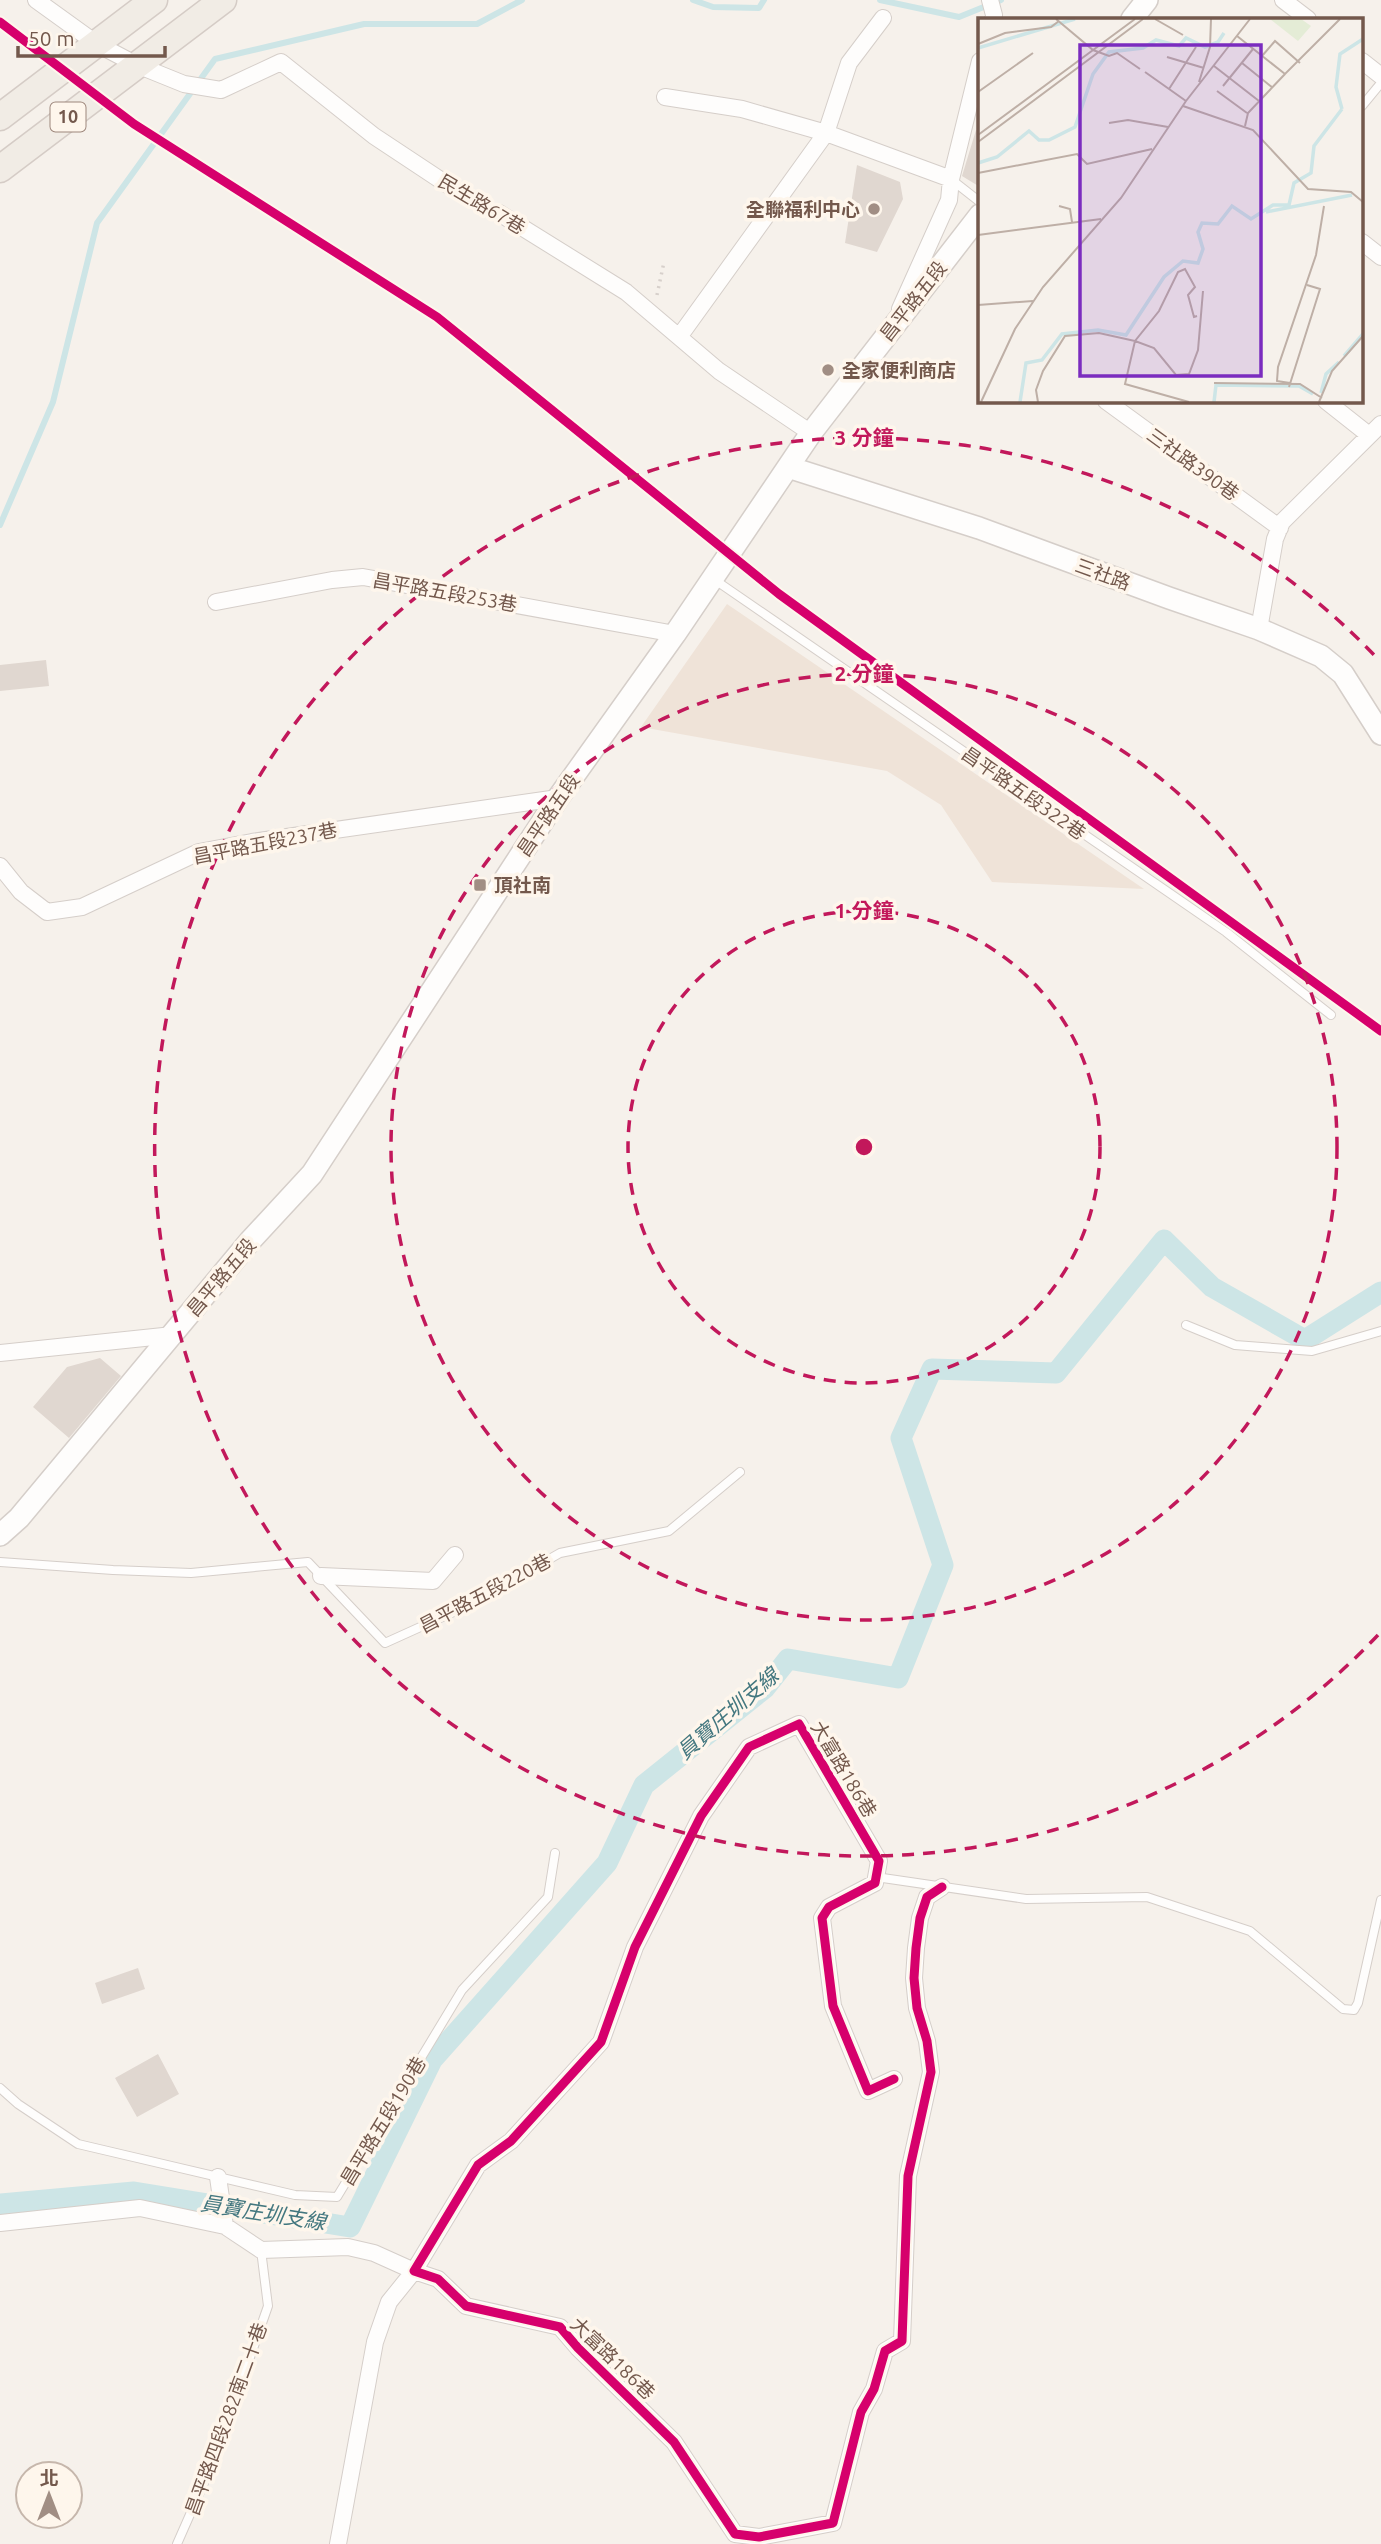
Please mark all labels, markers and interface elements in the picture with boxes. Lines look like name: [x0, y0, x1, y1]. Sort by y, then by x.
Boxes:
scale bar: [18, 14, 164, 58]
inset map: [978, 18, 1364, 402]
text: 50 m: [28, 26, 75, 50]
road number: 10: [50, 103, 86, 132]
street label: 民生路67巷: [435, 169, 529, 239]
place label: 全聯福利中心: [746, 198, 860, 220]
marker: 全聯福利中心: [866, 201, 882, 217]
street label: 昌平路五段: [875, 257, 951, 345]
place label: 全家便利商店: [842, 359, 956, 381]
marker: 全家便利商店: [820, 362, 836, 378]
street label: 三社路390巷: [1143, 423, 1243, 505]
text: 3 分鐘: [835, 425, 893, 449]
street label: 三社路: [1072, 554, 1134, 594]
street label: 昌平路五段253巷: [371, 568, 519, 616]
text: 2 分鐘: [835, 661, 893, 685]
street label: 昌平路五段322巷: [958, 742, 1090, 844]
street label: 昌平路五段: [512, 769, 584, 861]
street label: 昌平路五段237巷: [191, 818, 339, 868]
place label: 頂社南: [494, 874, 551, 896]
marker: 頂社南: [472, 877, 488, 893]
text: 1 分鐘: [835, 898, 893, 922]
centre of rings: [852, 1135, 876, 1159]
street label: 昌平路五段: [182, 1234, 260, 1320]
street label: 昌平路五段220巷: [415, 1549, 555, 1637]
water label: 員寶庄圳支線: [672, 1662, 784, 1764]
street label: 大富路186巷: [807, 1717, 881, 1821]
street label: 昌平路五段190巷: [336, 2053, 430, 2189]
water label: 員寶庄圳支線: [199, 2190, 329, 2234]
street label: 大富路186巷: [566, 2313, 660, 2403]
street label: 昌平路四段282南二十巷: [181, 2320, 271, 2518]
north arrow: [14, 2460, 84, 2530]
text: 北: [39, 2467, 59, 2489]

